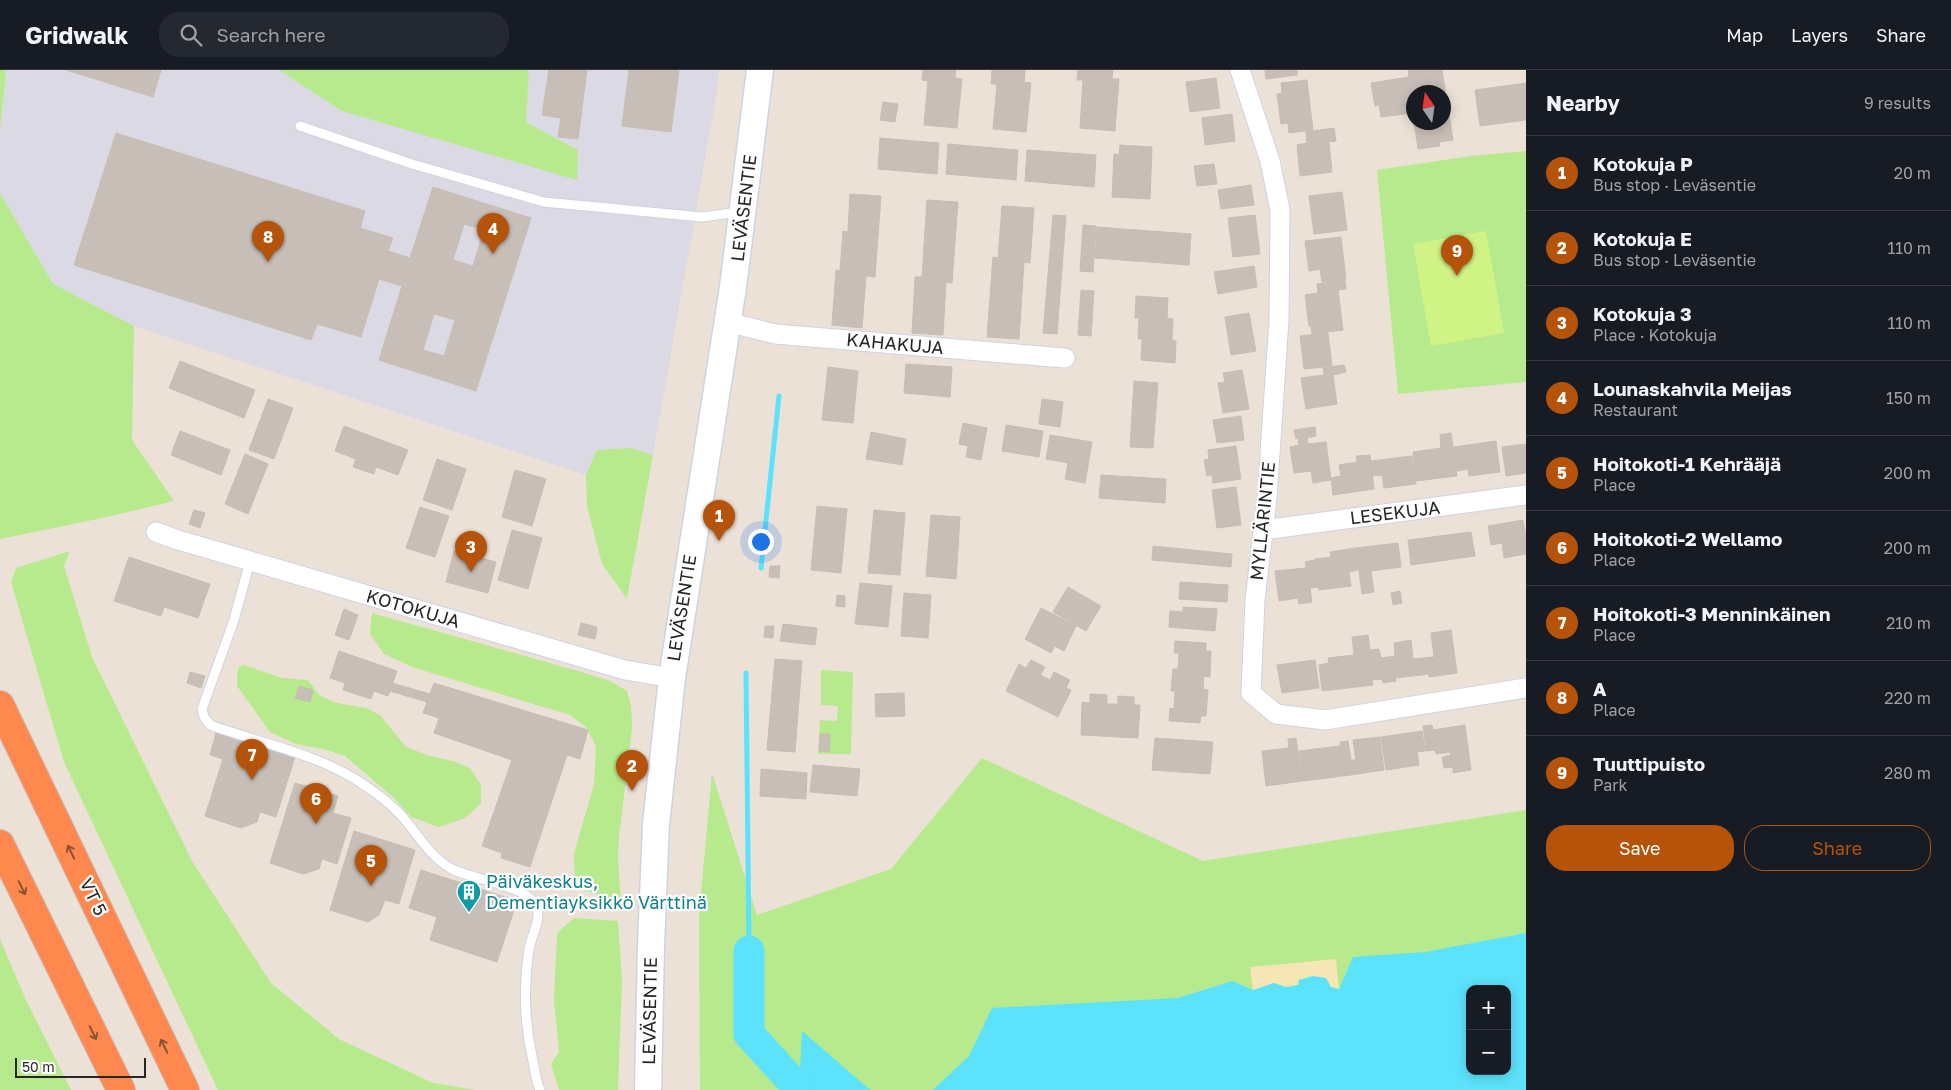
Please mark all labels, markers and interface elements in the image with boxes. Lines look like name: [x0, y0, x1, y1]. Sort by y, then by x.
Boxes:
search box: [159, 12, 509, 57]
text: Gridwalk: [25, 20, 129, 49]
icon: search: [177, 21, 205, 49]
text: Search here: [217, 23, 325, 46]
text: Map: [1726, 24, 1763, 46]
text: Layers: [1791, 24, 1848, 46]
text: Share: [1876, 24, 1926, 46]
north arrow: [1406, 85, 1451, 130]
text: Nearby: [1546, 90, 1620, 116]
text: 9 results: [1864, 93, 1931, 113]
text: Kotokuja P: [1593, 152, 1693, 175]
street label: LEVÄSENTIE: [726, 153, 760, 263]
text: 1: [1558, 163, 1566, 183]
text: 20 m: [1894, 163, 1931, 183]
text: Bus stop · Leväsentie: [1593, 175, 1756, 195]
pin: 4: [477, 213, 509, 254]
pin: 8: [252, 221, 284, 262]
text: Kotokuja E: [1593, 227, 1692, 250]
pin: 9: [1441, 235, 1473, 276]
text: 2: [1557, 238, 1567, 258]
text: 110 m: [1887, 238, 1931, 258]
text: Bus stop · Leväsentie: [1593, 250, 1756, 270]
text: Kotokuja 3: [1593, 302, 1692, 325]
text: 3: [1557, 313, 1567, 333]
text: 110 m: [1887, 313, 1931, 333]
text: Place · Kotokuja: [1593, 325, 1717, 345]
street label: KAHAKUJA: [845, 328, 945, 358]
text: Lounaskahvila Meijas: [1593, 377, 1792, 400]
text: 4: [1557, 388, 1567, 408]
text: 150 m: [1886, 388, 1931, 408]
text: Restaurant: [1593, 400, 1678, 420]
text: Hoitokoti-1 Kehrääjä: [1593, 452, 1781, 475]
street label: MYLLÄRINTIE: [1245, 460, 1279, 581]
text: 5: [1557, 463, 1567, 483]
text: 200 m: [1884, 463, 1931, 483]
text: Place: [1593, 475, 1636, 495]
street label: LESEKUJA: [1348, 496, 1441, 528]
pin: 1: [703, 500, 735, 541]
text: Hoitokoti-2 Wellamo: [1593, 527, 1782, 550]
your location: [748, 529, 774, 555]
pin: 3: [455, 531, 487, 572]
text: 6: [1557, 538, 1567, 558]
text: 200 m: [1884, 538, 1931, 558]
text: Place: [1593, 550, 1636, 570]
street label: LEVÄSENTIE: [662, 553, 700, 663]
street label: KOTOKUJA: [364, 584, 463, 632]
text: Hoitokoti-3 Menninkäinen: [1593, 602, 1830, 625]
text: 7: [1558, 613, 1566, 633]
text: 210 m: [1886, 613, 1931, 633]
text: Place: [1593, 625, 1636, 645]
text: A: [1593, 677, 1607, 700]
text: 8: [1557, 688, 1567, 708]
text: 220 m: [1884, 688, 1931, 708]
text: Place: [1593, 700, 1636, 720]
pin: 7: [236, 739, 268, 780]
pin: 2: [616, 750, 648, 791]
text: Tuuttipuisto: [1593, 752, 1705, 775]
text: 9: [1557, 763, 1567, 783]
text: 280 m: [1884, 763, 1931, 783]
text: Park: [1593, 775, 1628, 795]
pin: 6: [300, 783, 332, 824]
button: Save: [1546, 825, 1734, 871]
button: Share: [1744, 825, 1931, 871]
one-way arrow: [66, 845, 75, 860]
pin: 5: [355, 845, 387, 886]
place label: Päiväkeskus, Dementiayksikkö Värttinä: [486, 870, 707, 913]
street label: VT 5: [76, 874, 112, 919]
building icon: Päiväkeskus, Dementiayksikkö Värttinä: [456, 879, 482, 913]
one-way arrow: [17, 880, 27, 895]
street label: LEVÄSENTIE: [637, 957, 661, 1065]
map controls: [1466, 985, 1511, 1075]
button: +: [1466, 985, 1511, 1030]
one-way arrow: [89, 1026, 99, 1041]
button: −: [1466, 1030, 1511, 1075]
one-way arrow: [159, 1039, 168, 1054]
scale bar: [15, 1055, 146, 1078]
text: 50 m: [22, 1058, 55, 1075]

